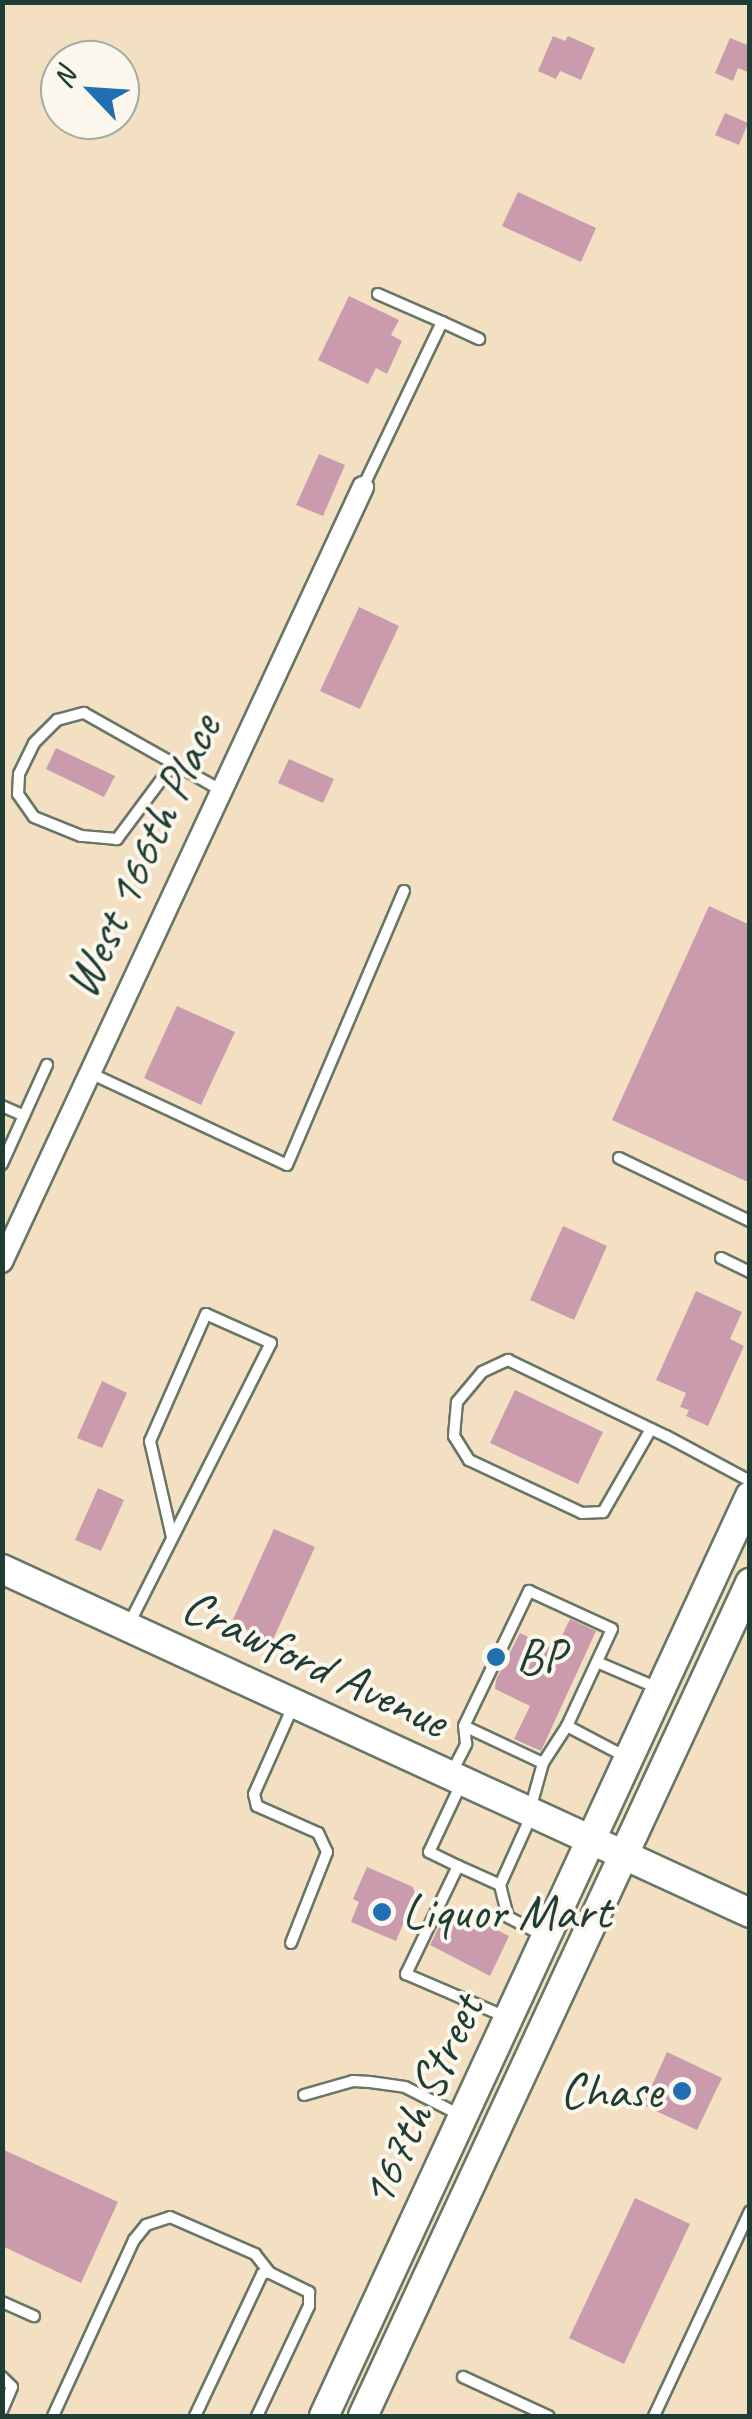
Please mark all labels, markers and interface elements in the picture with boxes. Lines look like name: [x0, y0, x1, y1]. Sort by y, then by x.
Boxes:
north arrow: [40, 40, 140, 140]
text: N: [45, 63, 84, 93]
street label: West 166th Place: [50, 705, 234, 1007]
street label: Crawford Avenue: [173, 1575, 457, 1751]
place label: BP: [516, 1627, 565, 1687]
marker: BP: [485, 1646, 507, 1668]
place label: Liquor Mart: [402, 1882, 611, 1942]
marker: Liquor Mart: [371, 1901, 393, 1923]
street label: 167th Street: [346, 1985, 496, 2217]
place label: Chase: [560, 2061, 662, 2121]
marker: Chase: [671, 2080, 693, 2102]

